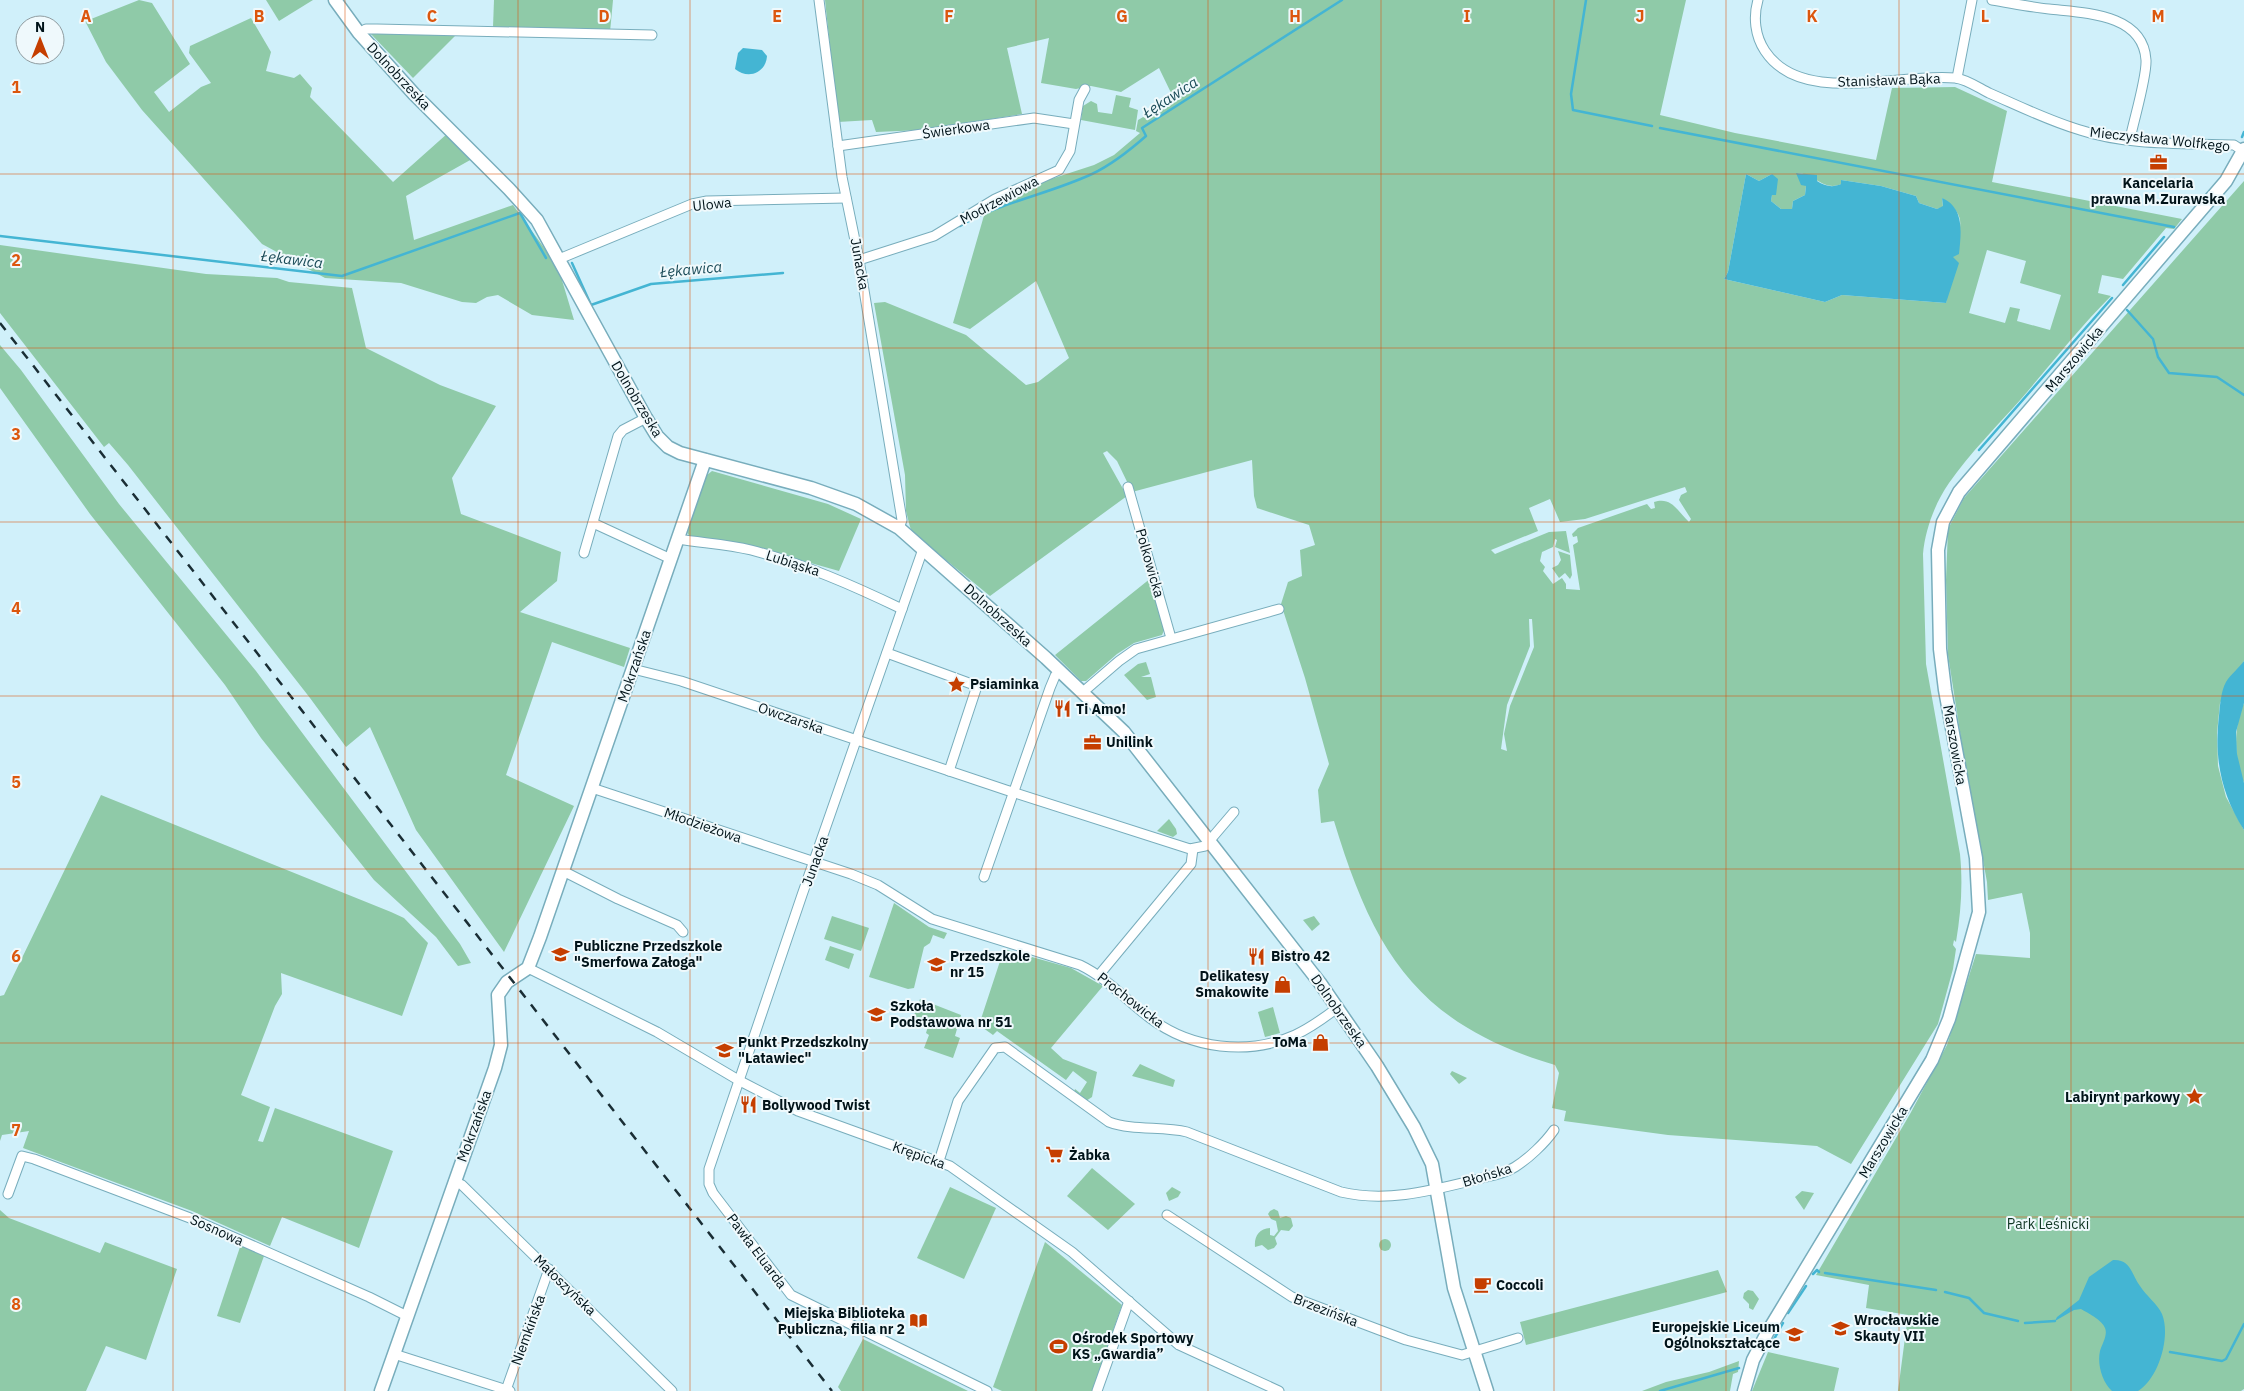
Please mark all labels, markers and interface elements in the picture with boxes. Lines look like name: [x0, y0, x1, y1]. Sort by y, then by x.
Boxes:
text: A: [81, 6, 92, 26]
text: B: [254, 6, 265, 26]
text: C: [427, 6, 437, 26]
text: D: [598, 6, 610, 26]
text: E: [772, 6, 782, 26]
text: F: [944, 6, 954, 26]
text: G: [1116, 6, 1128, 26]
text: H: [1289, 6, 1301, 26]
text: I: [1464, 6, 1471, 26]
text: J: [1636, 6, 1644, 26]
text: K: [1806, 6, 1818, 26]
text: L: [1981, 6, 1989, 26]
text: M: [2151, 6, 2165, 26]
north arrow: [15, 15, 65, 65]
text: N: [35, 18, 45, 36]
street label: Dolnobrzeska: [363, 39, 435, 114]
street label: Stanisława Bąka: [1837, 69, 1941, 91]
water label: Łękawica: [1138, 72, 1201, 122]
text: 1: [11, 77, 21, 97]
street label: Świerkowa: [921, 114, 992, 143]
street label: Mieczysława Wolfkego: [2089, 123, 2231, 155]
office icon: Kancelaria prawna M.Zurawska: [2148, 153, 2168, 173]
street label: Modrzewiowa: [957, 171, 1042, 228]
place label: Kancelaria prawna M.Zurawska: [2091, 174, 2225, 208]
street label: Ulowa: [692, 193, 733, 215]
street label: Junacka: [847, 237, 873, 292]
water label: Łękawica: [259, 246, 324, 272]
text: 2: [11, 250, 21, 270]
water label: Łękawica: [658, 257, 723, 281]
street label: Marszowicka: [2041, 322, 2107, 396]
street label: Dolnobrzeska: [607, 358, 667, 441]
text: 3: [11, 424, 21, 444]
street label: Polkowicka: [1132, 526, 1169, 600]
street label: Lubiąska: [764, 546, 823, 580]
street label: Dolnobrzeska: [960, 580, 1036, 651]
text: 4: [11, 598, 21, 618]
street label: Mokrzańska: [613, 627, 655, 705]
place icon: Psiaminka: [946, 674, 966, 694]
place label: Psiaminka: [970, 675, 1039, 693]
street label: Owczarska: [756, 698, 827, 738]
restaurant icon: Ti Amo!: [1052, 699, 1072, 719]
place label: Ti Amo!: [1076, 700, 1126, 718]
street label: Marszowicka: [1939, 704, 1971, 787]
office icon: Unilink: [1082, 732, 1102, 752]
place label: Unilink: [1106, 733, 1154, 751]
text: 5: [11, 772, 21, 792]
street label: Młodzieżowa: [662, 803, 745, 847]
street label: Junacka: [798, 833, 833, 889]
place label: Publiczne Przedszkole "Smerfowa Załoga": [574, 937, 722, 971]
school or university icon: Publiczne Przedszkole "Smerfowa Załoga": [550, 944, 570, 964]
text: 6: [11, 946, 21, 966]
restaurant icon: Bistro 42: [1247, 946, 1267, 966]
place label: Przedszkole nr 15: [950, 947, 1030, 981]
place label: Bistro 42: [1271, 947, 1330, 965]
school or university icon: Przedszkole nr 15: [926, 954, 946, 974]
place label: Delikatesy Smakowite: [1195, 967, 1270, 1001]
street label: Prochowicka: [1094, 968, 1169, 1032]
street label: Dolnobrzeska: [1307, 971, 1371, 1052]
shop icon: Delikatesy Smakowite: [1273, 974, 1293, 994]
place label: Szkoła Podstawowa nr 51: [890, 997, 1012, 1031]
school or university icon: Szkoła Podstawowa nr 51: [866, 1004, 886, 1024]
shop icon: ToMa: [1311, 1032, 1331, 1052]
place label: Punkt Przedszkolny "Latawiec": [738, 1033, 869, 1067]
place label: ToMa: [1272, 1033, 1307, 1051]
school or university icon: Punkt Przedszkolny "Latawiec": [714, 1040, 734, 1060]
street label: Mokrzańska: [453, 1087, 496, 1164]
place icon: Labirynt parkowy: [2184, 1087, 2204, 1107]
place label: Labirynt parkowy: [2065, 1088, 2181, 1106]
restaurant icon: Bollywood Twist: [738, 1095, 758, 1115]
place label: Bollywood Twist: [762, 1096, 870, 1114]
street label: Marszowicka: [1854, 1102, 1912, 1181]
text: 7: [11, 1120, 21, 1140]
street label: Krępicka: [890, 1137, 948, 1173]
supermarket icon: Żabka: [1045, 1145, 1065, 1165]
place label: Żabka: [1069, 1146, 1110, 1164]
street label: Błońska: [1460, 1159, 1514, 1191]
street label: Sosnowa: [187, 1210, 247, 1250]
street label: Pawła Eluarda: [723, 1210, 791, 1292]
park label: Park Leśnicki: [2007, 1215, 2089, 1233]
street label: Małoszyńska: [530, 1251, 601, 1320]
cafe icon: Coccoli: [1472, 1275, 1492, 1295]
place label: Coccoli: [1496, 1276, 1544, 1294]
street label: Brzezińska: [1291, 1289, 1361, 1331]
street label: Niemkińska: [507, 1292, 549, 1368]
text: 8: [11, 1294, 21, 1314]
place label: Miejska Biblioteka Publiczna, filia nr 2: [778, 1304, 905, 1338]
library icon: Miejska Biblioteka Publiczna, filia nr 2: [909, 1311, 929, 1331]
place label: Wrocławskie Skauty VII: [1854, 1311, 1939, 1345]
place label: Europejskie Liceum Ogólnokształcące: [1652, 1318, 1780, 1352]
school or university icon: Wrocławskie Skauty VII: [1830, 1318, 1850, 1338]
school or university icon: Europejskie Liceum Ogólnokształcące: [1784, 1325, 1804, 1345]
place label: Ośrodek Sportowy KS „Gwardia”: [1072, 1329, 1194, 1363]
sports icon: Ośrodek Sportowy KS „Gwardia”: [1048, 1336, 1068, 1356]

